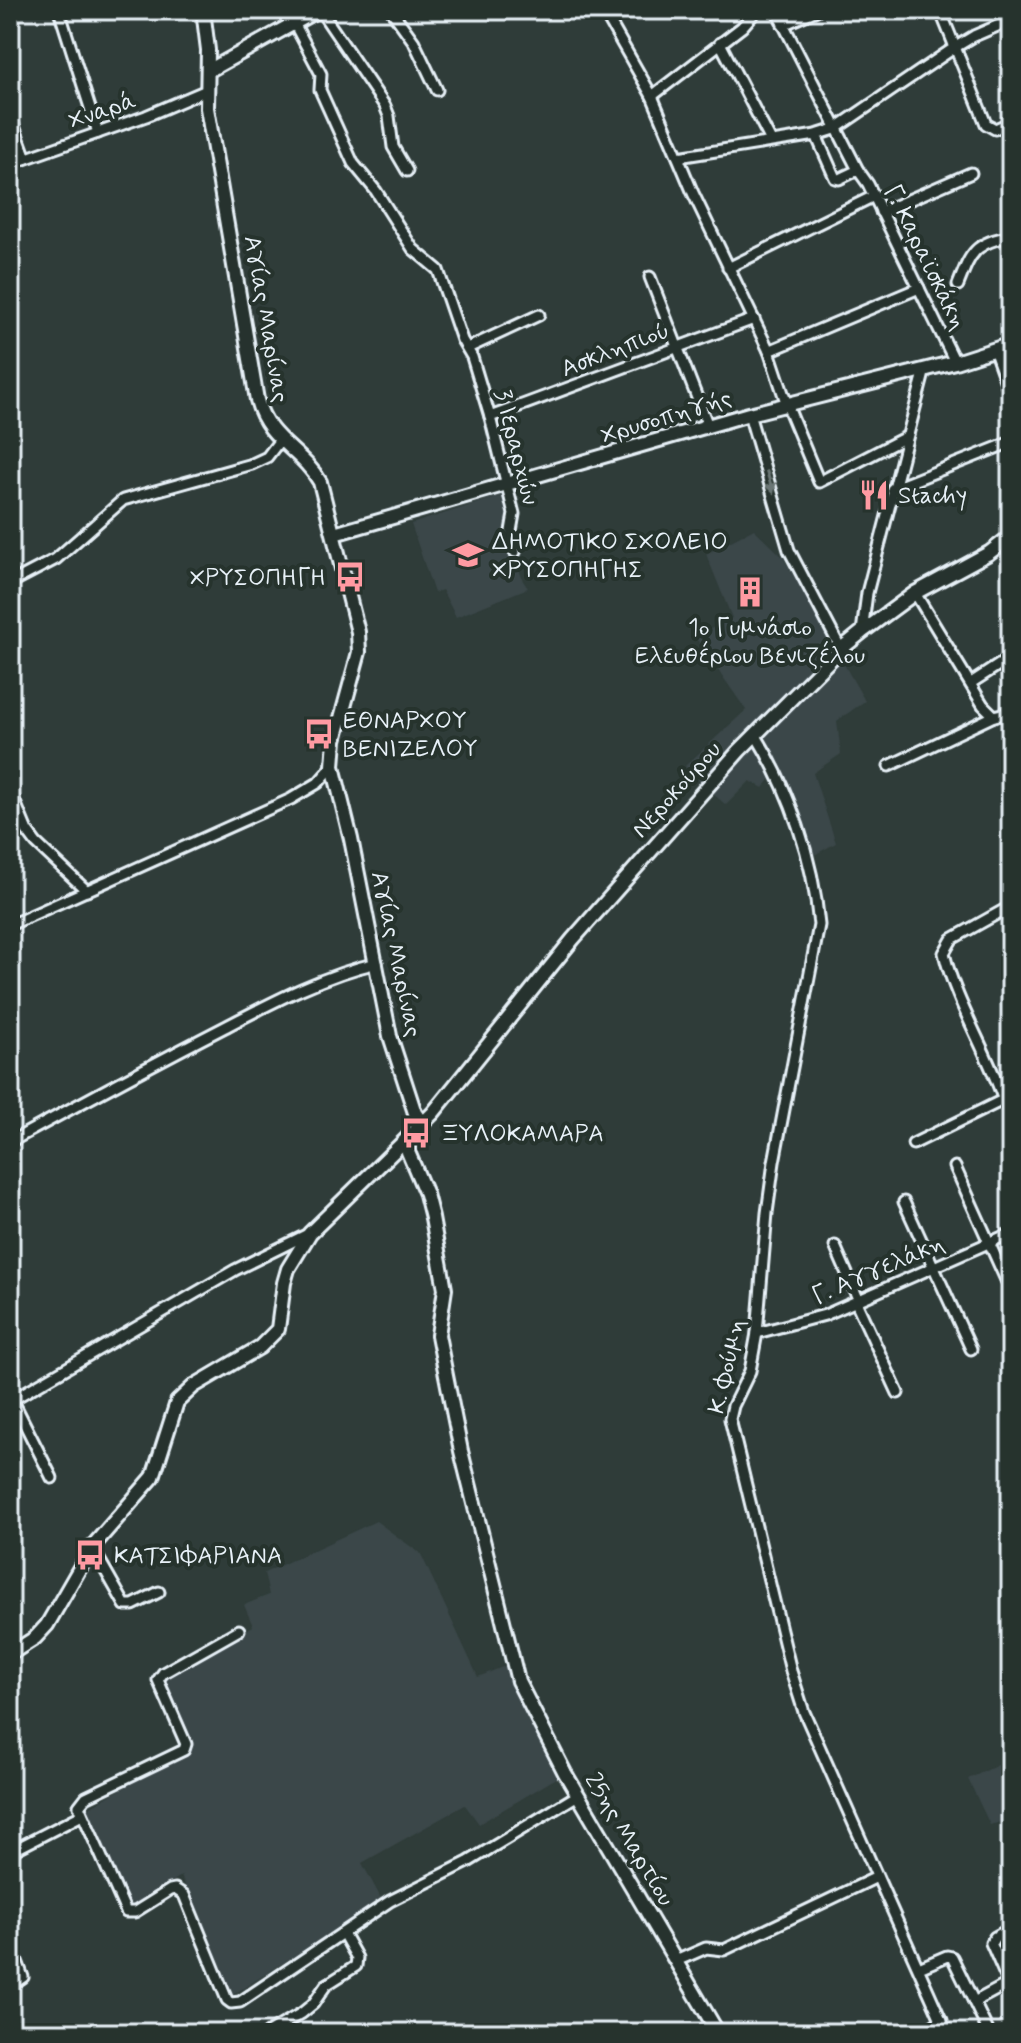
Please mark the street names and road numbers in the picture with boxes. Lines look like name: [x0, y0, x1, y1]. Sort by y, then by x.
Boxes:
street label: Χναρά: [65, 85, 140, 137]
street label: Γ. Καραϊσκάκη: [876, 180, 973, 335]
street label: Αγίας Μαρίνας: [236, 233, 295, 405]
street label: Ασκληπιού: [557, 316, 674, 385]
street label: Χρυσοπηγής: [597, 383, 736, 452]
street label: 3 Ιεραρχών: [486, 386, 545, 509]
street label: Νεροκούρου: [625, 735, 729, 845]
street label: Αγίας Μαρίνας: [363, 868, 428, 1040]
street label: Γ. Αγγελάκη: [808, 1229, 950, 1312]
street label: Κ. Φούμη: [702, 1316, 753, 1417]
street label: 25ης Μαρτίου: [577, 1767, 681, 1912]

